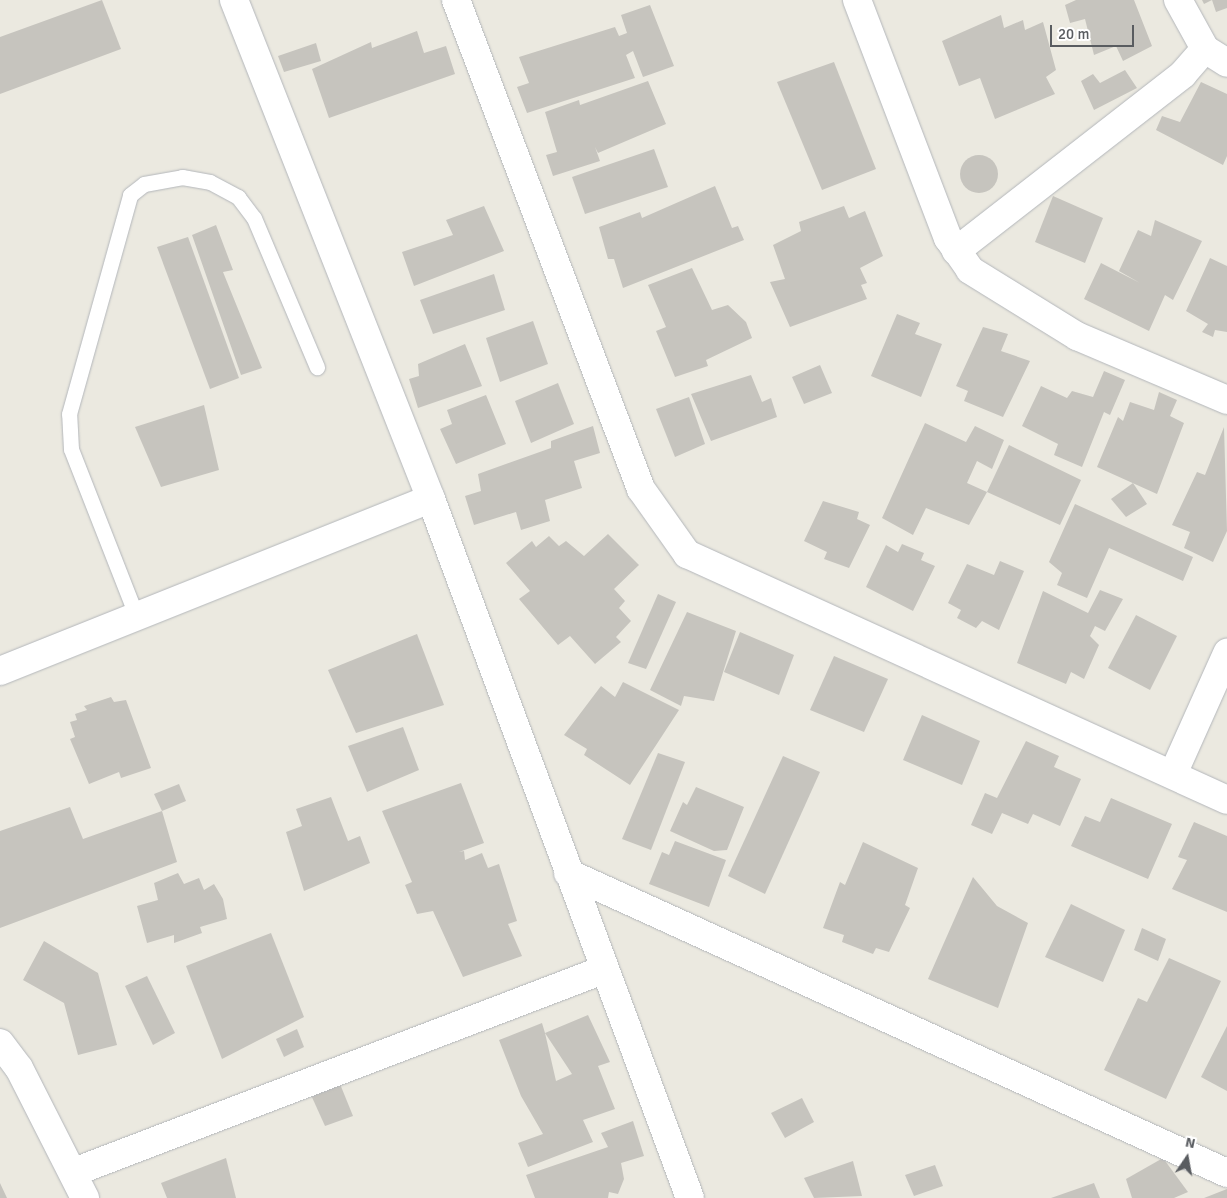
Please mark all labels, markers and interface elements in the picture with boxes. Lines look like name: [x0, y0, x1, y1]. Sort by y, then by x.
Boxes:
scale bar: [1052, 15, 1136, 47]
text: 20 m: [1058, 25, 1089, 43]
north arrow: [1162, 1133, 1212, 1183]
text: N: [1184, 1134, 1197, 1152]

